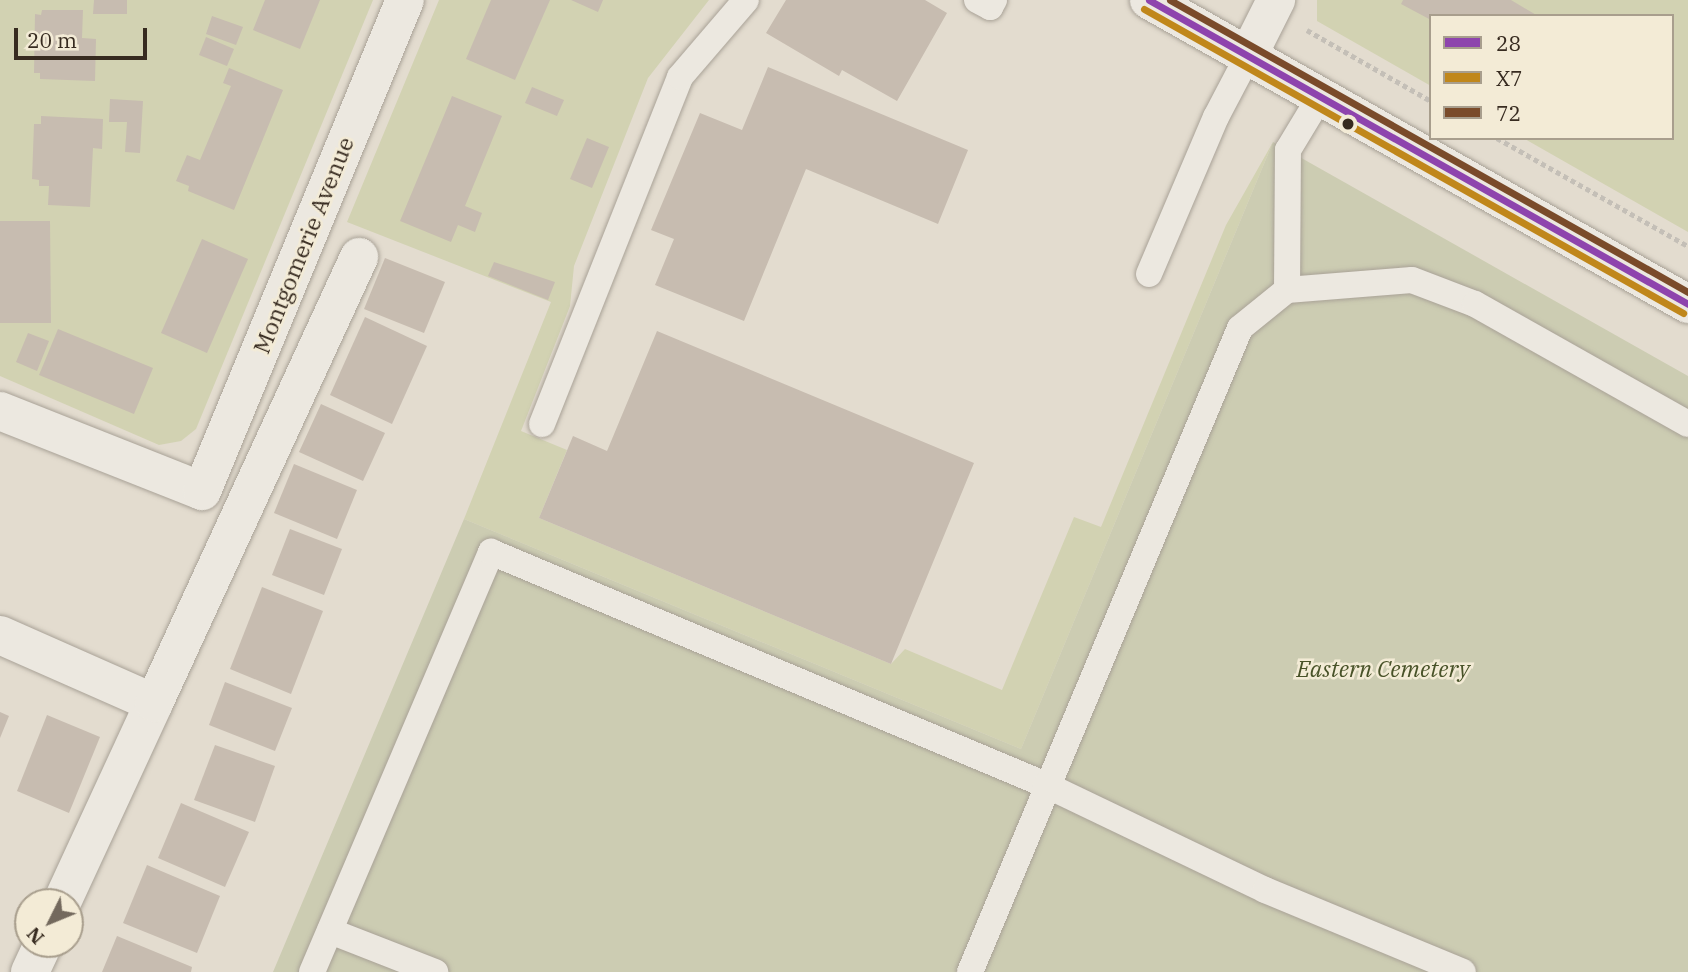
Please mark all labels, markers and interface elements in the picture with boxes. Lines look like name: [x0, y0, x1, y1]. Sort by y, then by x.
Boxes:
scale bar: [18, 14, 150, 58]
legend: [1429, 14, 1674, 140]
text: 20 m: [27, 26, 77, 54]
text: 28: [1496, 29, 1521, 57]
text: X7: [1496, 64, 1523, 92]
text: 72: [1496, 99, 1521, 127]
unlabelled marker: [1341, 117, 1355, 131]
street label: Montgomerie Avenue: [247, 133, 359, 357]
park label: Eastern Cemetery: [1297, 654, 1469, 682]
north arrow: [14, 888, 84, 958]
text: N: [21, 922, 49, 950]

